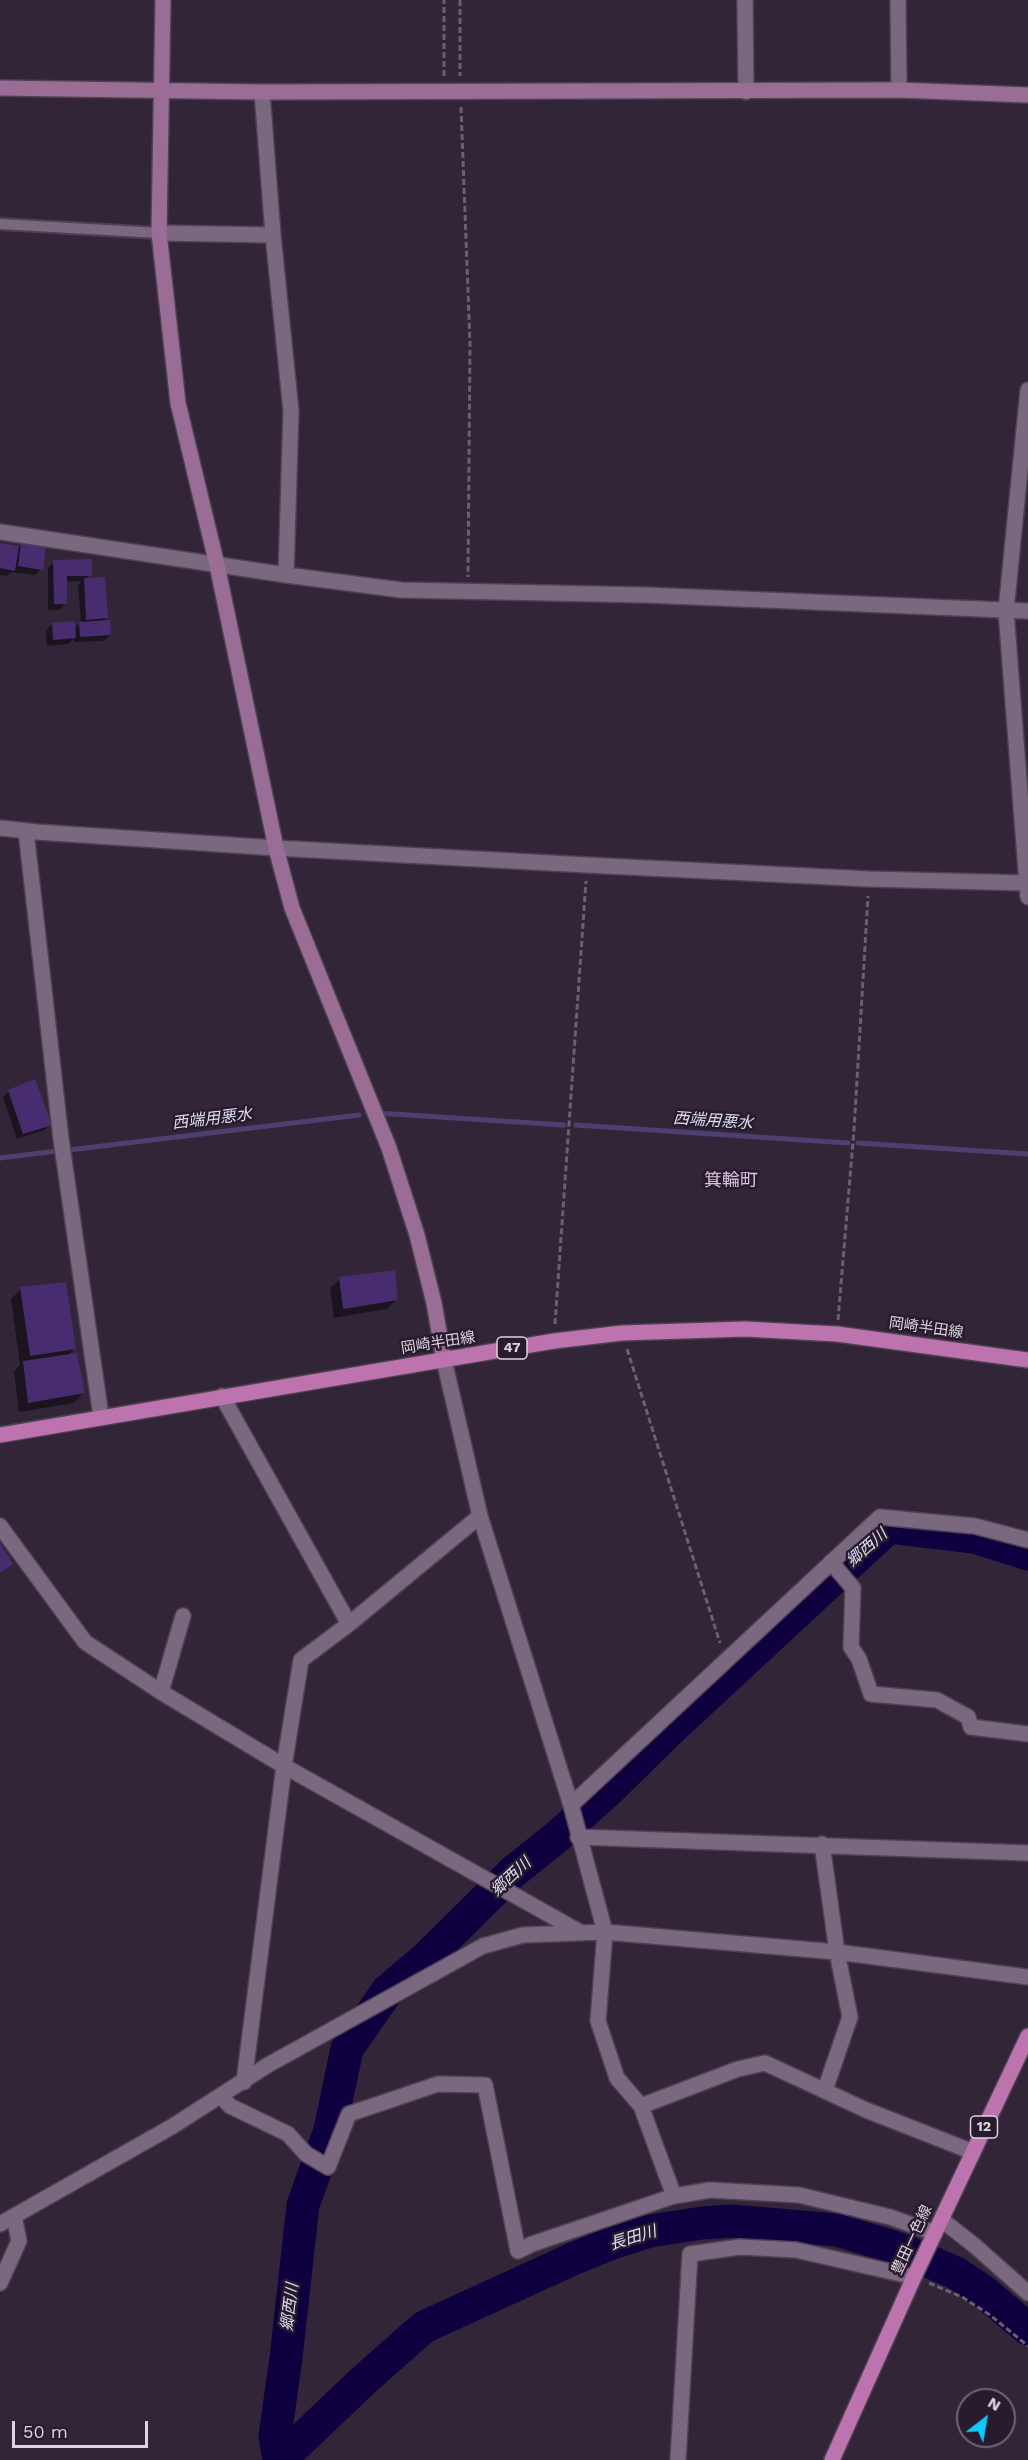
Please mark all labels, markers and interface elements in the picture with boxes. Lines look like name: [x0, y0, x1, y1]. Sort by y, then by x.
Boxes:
water label: 西端用悪水: [171, 1105, 253, 1133]
water label: 西端用悪水: [672, 1109, 754, 1133]
district label: 箕輪町: [704, 1170, 758, 1192]
street label: 岡崎半田線: [888, 1314, 964, 1342]
street label: 岡崎半田線: [400, 1328, 476, 1358]
road number: 47: [497, 1337, 527, 1359]
water label: 郷西川: [843, 1525, 891, 1571]
water label: 郷西川: [487, 1854, 535, 1900]
road number: 12: [970, 2116, 998, 2138]
street label: 豊田一色線: [888, 2202, 936, 2278]
water label: 長田川: [607, 2222, 659, 2254]
water label: 郷西川: [278, 2282, 302, 2332]
north arrow: [956, 2388, 1016, 2448]
text: N: [985, 2393, 1004, 2415]
scale bar: [15, 2409, 152, 2447]
text: 50 m: [23, 2421, 68, 2442]

